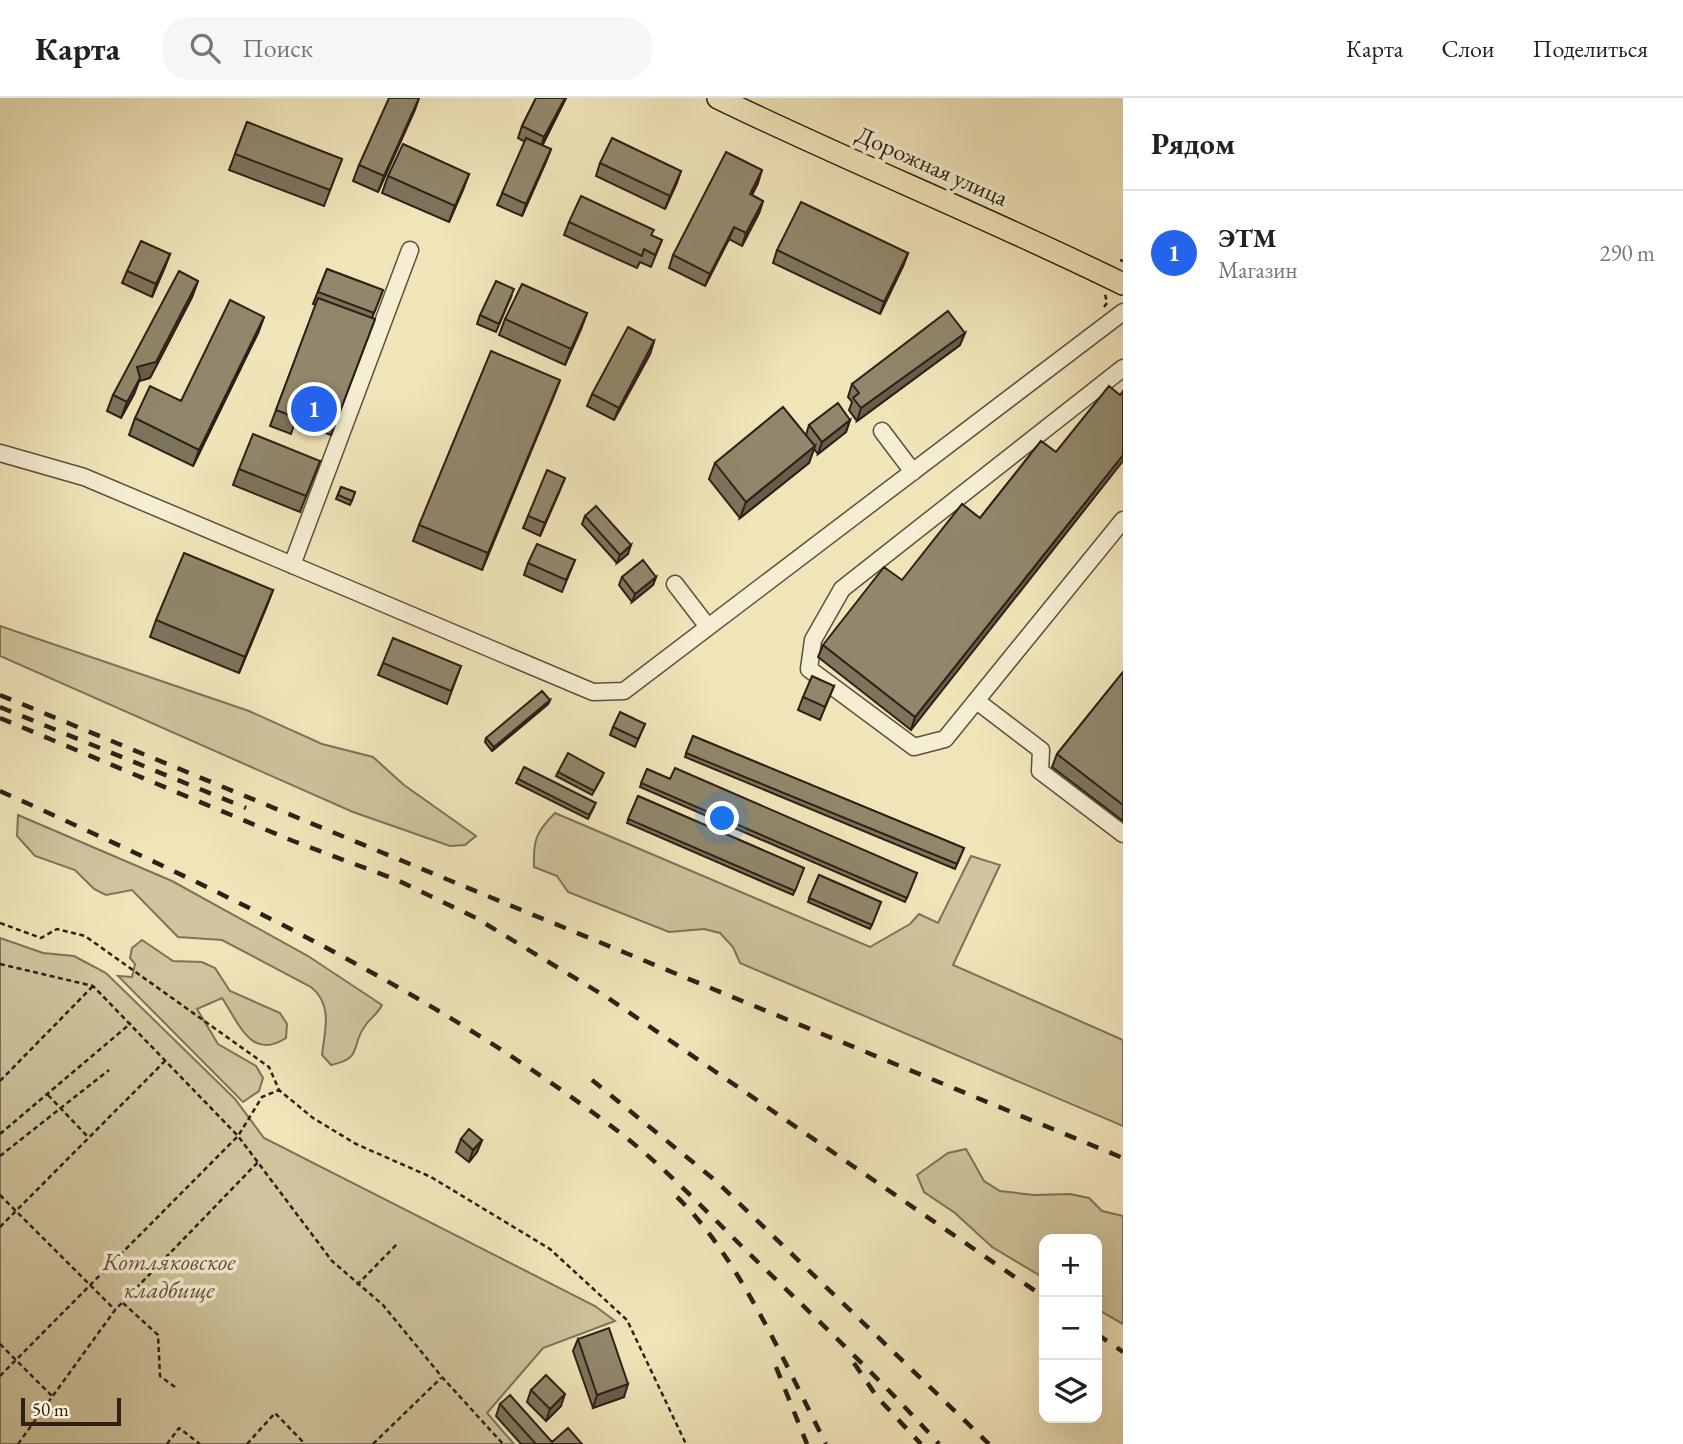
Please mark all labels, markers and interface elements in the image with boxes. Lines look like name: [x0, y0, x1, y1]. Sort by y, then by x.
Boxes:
search box: [162, 17, 652, 80]
text: Карта: [35, 27, 120, 70]
icon: search: [186, 29, 224, 67]
text: Поиск: [242, 31, 313, 65]
text: Карта: [1346, 33, 1403, 64]
text: Слои: [1441, 33, 1495, 64]
text: Поделиться: [1533, 33, 1648, 64]
street label: Дорожная улица: [851, 118, 1013, 213]
text: Рядом: [1151, 124, 1235, 163]
text: ЭТМ: [1218, 221, 1277, 255]
text: 1: [1168, 238, 1180, 268]
text: 290 m: [1599, 238, 1655, 268]
text: Магазин: [1218, 255, 1297, 285]
pin: 1: [291, 383, 337, 435]
your location: [705, 801, 739, 835]
map controls: [1039, 1234, 1102, 1423]
button: +: [1039, 1234, 1102, 1297]
park label: Котляковское кладбище: [102, 1246, 236, 1305]
button: −: [1039, 1297, 1102, 1360]
button: layers: [1039, 1360, 1102, 1423]
scale bar: [21, 1395, 121, 1427]
text: 50 m: [32, 1397, 69, 1422]

